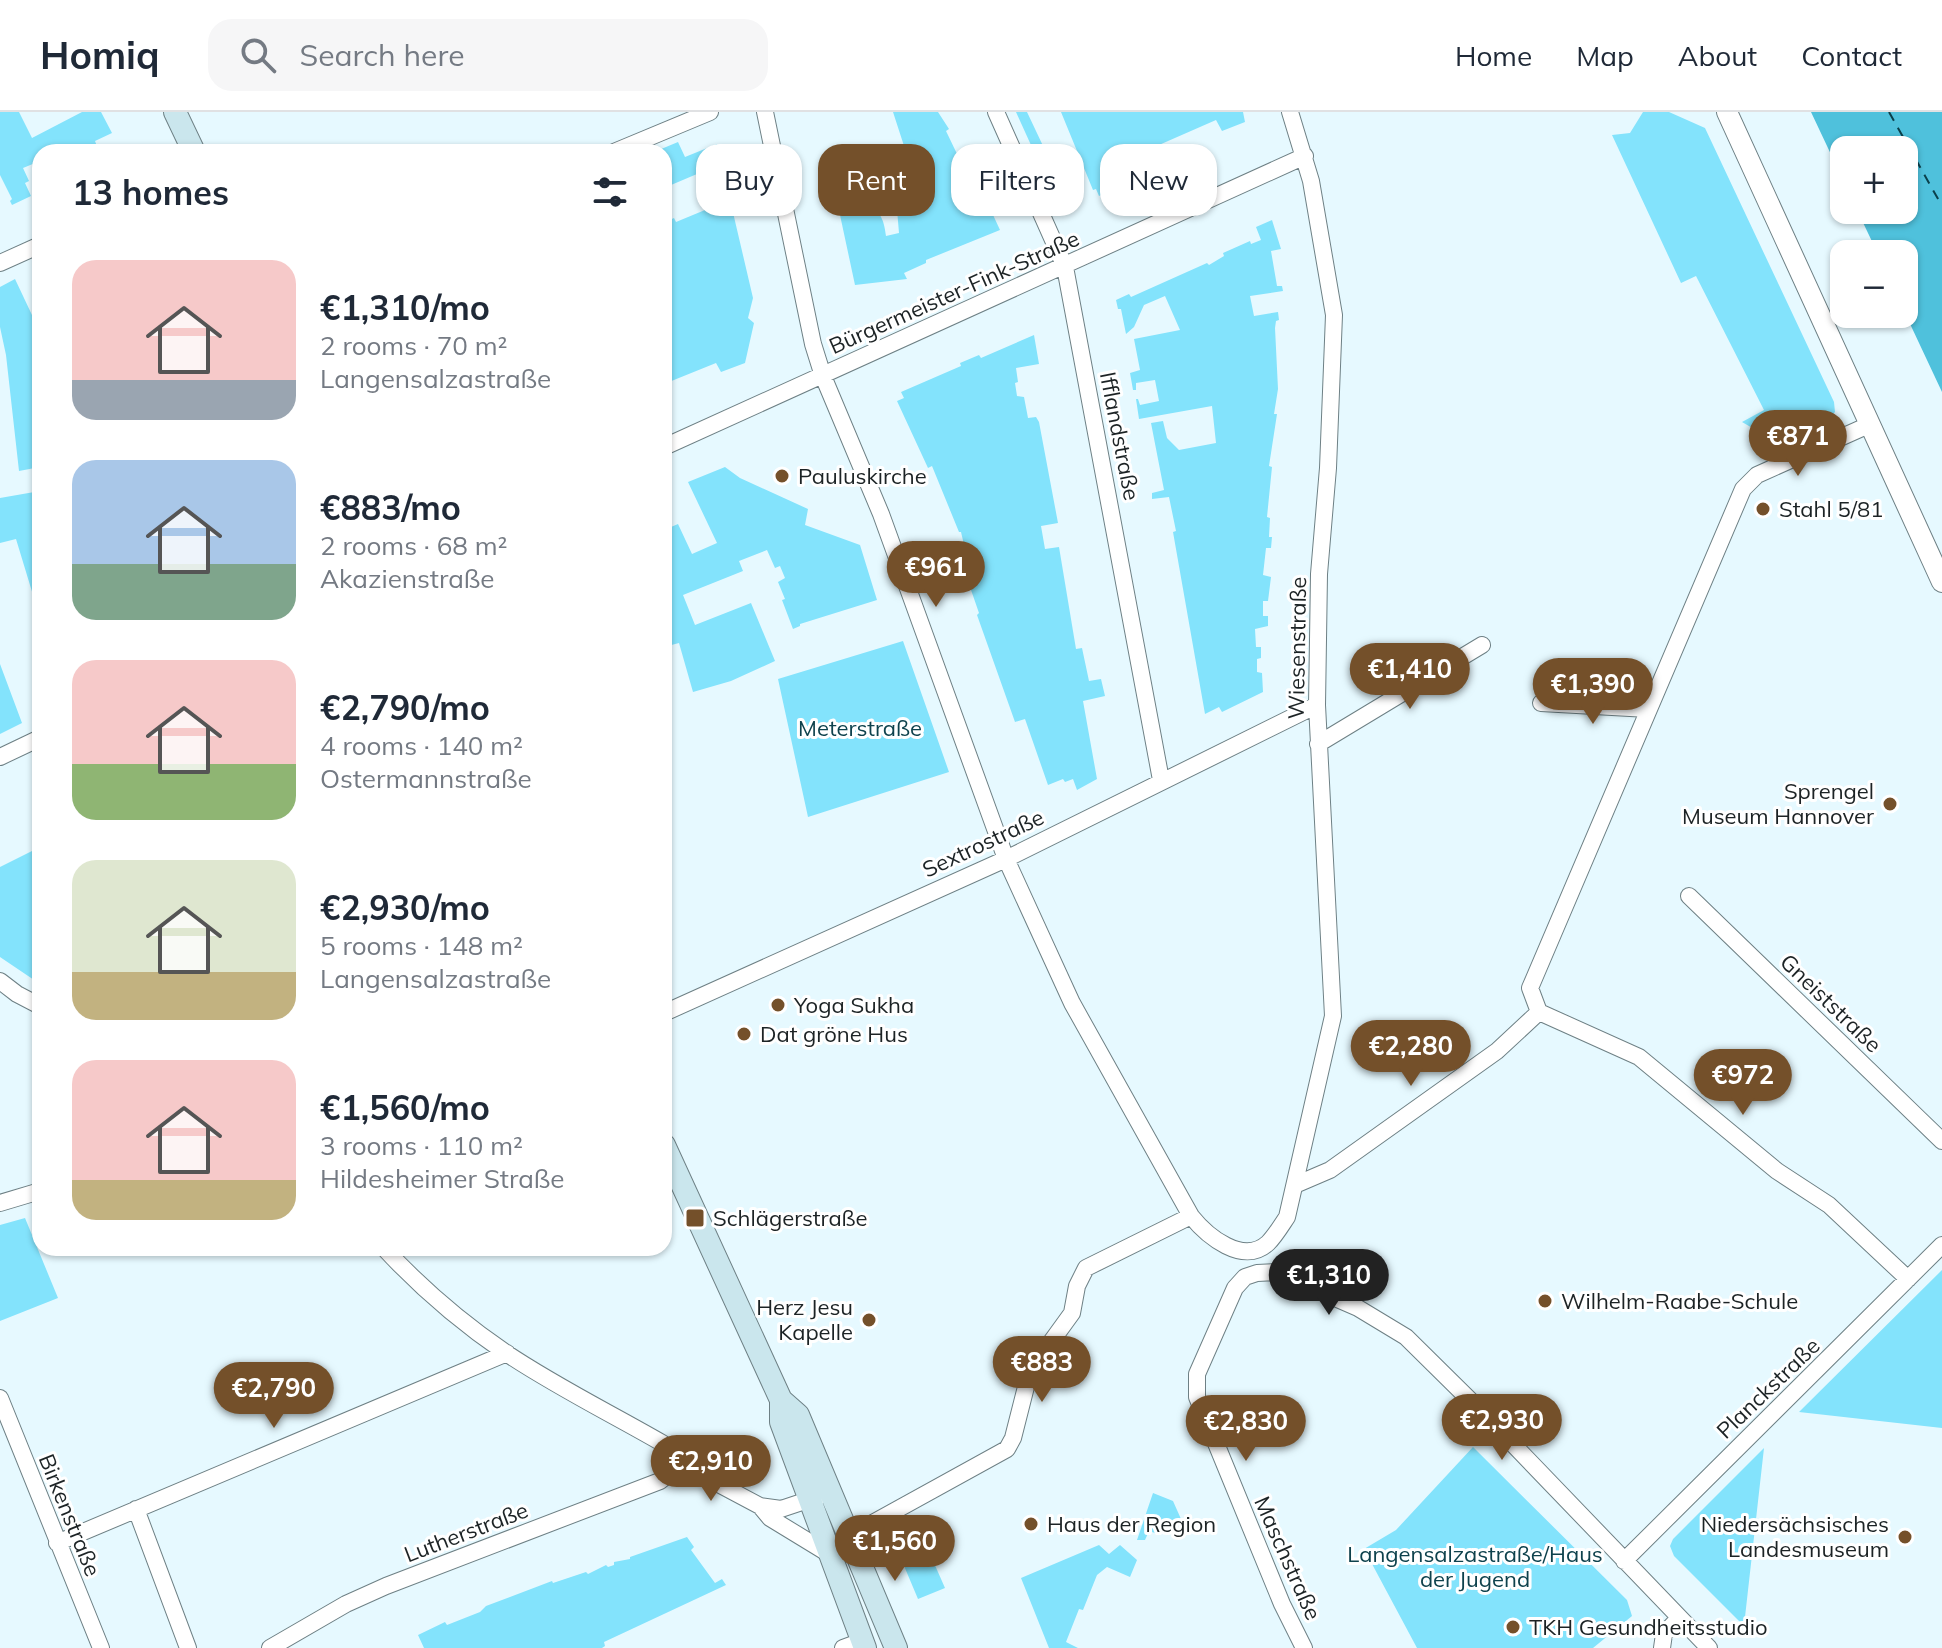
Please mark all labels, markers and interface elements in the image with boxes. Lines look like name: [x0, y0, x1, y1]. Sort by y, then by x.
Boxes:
search box: [208, 19, 768, 91]
text: Homiq: [40, 31, 160, 79]
icon: search: [236, 33, 280, 77]
text: Search here: [300, 36, 464, 74]
text: Home: [1455, 38, 1532, 73]
text: Map: [1576, 38, 1634, 73]
text: About: [1678, 38, 1757, 73]
text: Contact: [1801, 38, 1902, 73]
map controls: [1830, 136, 1918, 328]
button: +: [1830, 136, 1918, 224]
chip: Buy: [696, 144, 802, 216]
chip: Rent: [818, 144, 935, 216]
chip: Filters: [951, 144, 1084, 216]
chip: New: [1100, 144, 1217, 216]
icon: filters: [588, 170, 632, 214]
text: 13 homes: [72, 171, 229, 214]
street label: Bürgermeister-Fink-Straße: [825, 224, 1083, 360]
button: −: [1830, 240, 1918, 328]
text: €1,310/mo: [320, 286, 490, 329]
icon: home: [136, 292, 232, 388]
text: 2 rooms · 70 m²: [320, 329, 507, 362]
text: Langensalzastraße: [320, 362, 551, 395]
street label: Ifflandstraße: [1094, 369, 1146, 503]
pin: €871: [1751, 410, 1845, 478]
text: €871: [1767, 419, 1829, 452]
place label: Pauluskirche: [798, 462, 927, 490]
marker: Pauluskirche: [773, 467, 791, 485]
text: €883/mo: [320, 486, 461, 529]
icon: home: [136, 492, 232, 588]
place label: Stahl 5/81: [1779, 495, 1883, 523]
marker: Stahl 5/81: [1754, 500, 1772, 518]
text: 2 rooms · 68 m²: [320, 529, 507, 562]
pin: €961: [889, 541, 983, 609]
text: €961: [905, 550, 967, 583]
text: Akazienstraße: [320, 562, 494, 595]
street label: Wiesenstraße: [1282, 576, 1312, 720]
pin: €1,410: [1345, 643, 1475, 711]
text: €1,410: [1368, 652, 1452, 685]
pin: €1,390: [1528, 658, 1658, 726]
text: €1,390: [1551, 667, 1635, 700]
text: €2,790/mo: [320, 686, 490, 729]
icon: home: [136, 692, 232, 788]
park label: Meterstraße: [798, 714, 922, 742]
text: 4 rooms · 140 m²: [320, 729, 523, 762]
text: Ostermannstraße: [320, 762, 532, 795]
place label: Sprengel Museum Hannover: [1682, 777, 1874, 830]
marker: Sprengel Museum Hannover: [1881, 795, 1899, 813]
street label: Sextrostraße: [918, 803, 1048, 883]
text: €2,930/mo: [320, 886, 490, 929]
icon: home: [136, 892, 232, 988]
text: 5 rooms · 148 m²: [320, 929, 523, 962]
street label: Gneiststraße: [1774, 948, 1888, 1058]
text: Langensalzastraße: [320, 962, 551, 995]
place label: Yoga Sukha: [793, 991, 914, 1019]
marker: Yoga Sukha: [769, 996, 787, 1014]
place label: Dat gröne Hus: [760, 1020, 908, 1048]
pin: €2,280: [1346, 1020, 1476, 1088]
marker: Dat gröne Hus: [735, 1025, 753, 1043]
text: €2,280: [1369, 1029, 1453, 1062]
pin: €972: [1696, 1049, 1790, 1117]
text: €972: [1712, 1058, 1774, 1091]
text: €1,560/mo: [320, 1086, 490, 1129]
icon: home: [136, 1092, 232, 1188]
text: 3 rooms · 110 m²: [320, 1129, 523, 1162]
text: Hildesheimer Straße: [320, 1162, 564, 1195]
place label: Schlägerstraße: [713, 1204, 868, 1232]
marker: Schlägerstraße: [684, 1207, 706, 1229]
pin: €1,310: [1264, 1249, 1394, 1317]
text: €1,310: [1287, 1258, 1371, 1291]
place label: Wilhelm-Raabe-Schule: [1561, 1287, 1798, 1315]
marker: Wilhelm-Raabe-Schule: [1536, 1292, 1554, 1310]
place label: Herz Jesu Kapelle: [756, 1293, 853, 1346]
marker: Herz Jesu Kapelle: [860, 1311, 878, 1329]
street label: Planckstraße: [1710, 1332, 1826, 1444]
pin: €883: [995, 1336, 1089, 1404]
text: €883: [1011, 1345, 1073, 1378]
pin: €2,790: [209, 1362, 339, 1430]
text: €2,790: [232, 1371, 316, 1404]
pin: €2,930: [1437, 1394, 1567, 1462]
pin: €2,830: [1181, 1395, 1311, 1463]
text: €2,930: [1460, 1403, 1544, 1436]
text: €2,830: [1204, 1404, 1288, 1437]
pin: €2,910: [646, 1435, 776, 1503]
text: €2,910: [669, 1444, 753, 1477]
street label: Birkenstraße: [33, 1450, 107, 1580]
street label: Maschstraße: [1248, 1492, 1328, 1624]
street label: Lutherstraße: [400, 1496, 532, 1568]
place label: Haus der Region: [1047, 1510, 1216, 1538]
place label: Niedersächsisches Landesmuseum: [1701, 1510, 1889, 1563]
pin: €1,560: [830, 1515, 960, 1583]
marker: Haus der Region: [1022, 1515, 1040, 1533]
text: €1,560: [853, 1524, 937, 1557]
marker: Niedersächsisches Landesmuseum: [1896, 1528, 1914, 1546]
park label: Langensalzastraße/Haus der Jugend: [1347, 1540, 1603, 1593]
place label: TKH Gesundheitsstudio: [1529, 1613, 1767, 1641]
marker: TKH Gesundheitsstudio: [1504, 1618, 1522, 1636]

